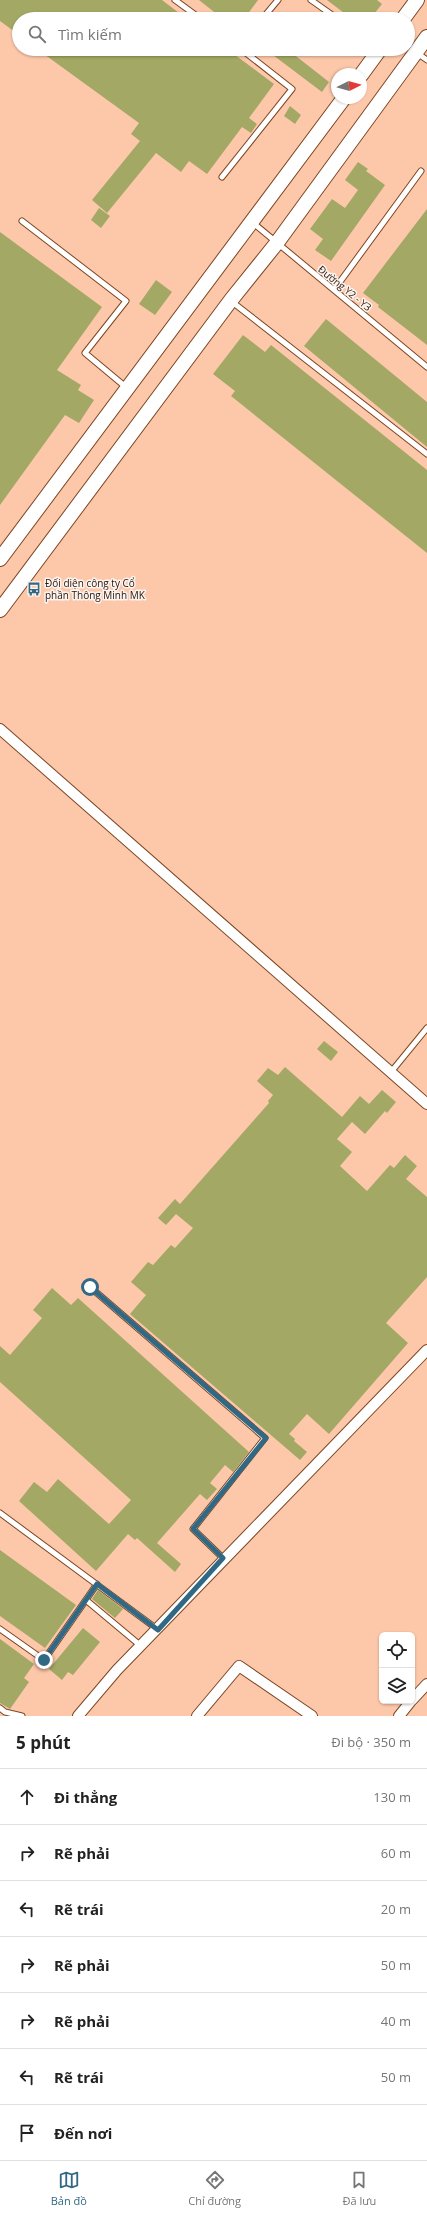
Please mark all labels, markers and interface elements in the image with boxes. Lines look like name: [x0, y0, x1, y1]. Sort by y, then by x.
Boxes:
search box: [12, 12, 415, 56]
icon: search: [26, 23, 48, 45]
text: Tìm kiếm: [58, 24, 122, 44]
north arrow: [331, 68, 367, 104]
street label: Đường Y2 - Y3: [315, 262, 375, 314]
place label: Đối diện công ty Cổ phần Thông Minh MK: [45, 576, 146, 602]
bus stop icon: Đối diện công ty Cổ phần Thông Minh MK: [26, 581, 42, 597]
route start: [81, 1278, 99, 1296]
map controls: [379, 1632, 415, 1704]
button: locate: [379, 1632, 415, 1668]
route end: [35, 1651, 53, 1669]
button: layers: [379, 1668, 415, 1704]
text: 5 phút: [16, 1731, 71, 1754]
text: Đi bộ · 350 m: [331, 1733, 411, 1751]
icon: ahead: [16, 1786, 38, 1808]
text: Đi thẳng: [54, 1787, 117, 1807]
text: 130 m: [373, 1788, 411, 1806]
icon: right: [16, 1842, 38, 1864]
text: Rẽ phải: [54, 1843, 110, 1863]
text: 60 m: [381, 1844, 411, 1862]
icon: left: [16, 1898, 38, 1920]
text: Rẽ trái: [54, 1899, 104, 1919]
text: 20 m: [381, 1900, 411, 1918]
icon: right: [16, 1954, 38, 1976]
text: Rẽ phải: [54, 1955, 110, 1975]
text: 50 m: [381, 1956, 411, 1974]
icon: right: [16, 2010, 38, 2032]
text: Rẽ phải: [54, 2011, 110, 2031]
text: 40 m: [381, 2012, 411, 2030]
icon: left: [16, 2066, 38, 2088]
text: Rẽ trái: [54, 2067, 104, 2087]
text: 50 m: [381, 2068, 411, 2086]
icon: arrive: [16, 2122, 38, 2144]
text: Đến nơi: [54, 2123, 112, 2143]
tab: Bản đồ: [51, 2169, 87, 2208]
tab: Chỉ đường: [188, 2169, 241, 2208]
tab: Đã lưu: [343, 2169, 376, 2208]

